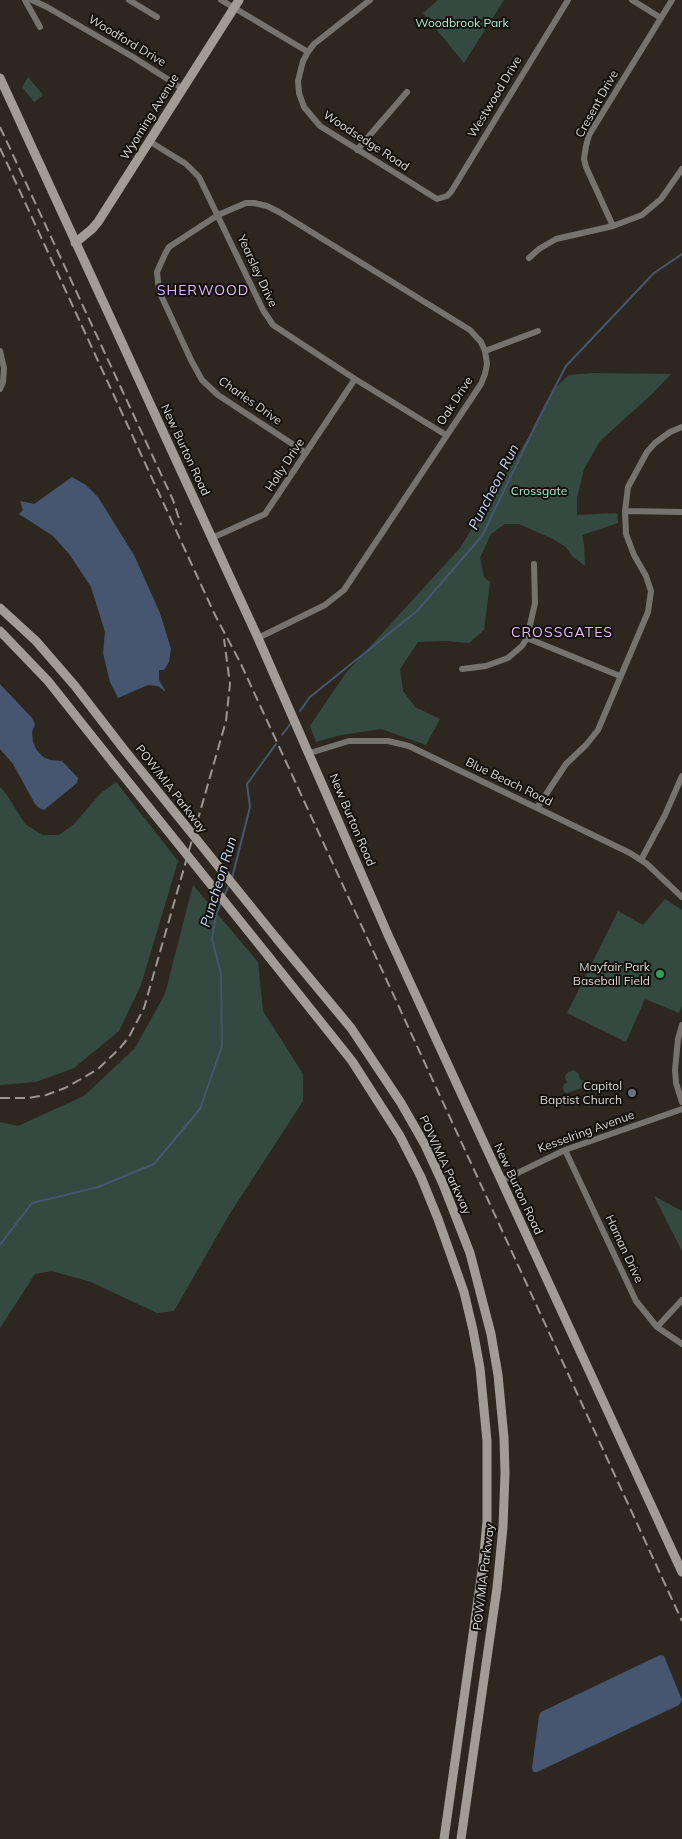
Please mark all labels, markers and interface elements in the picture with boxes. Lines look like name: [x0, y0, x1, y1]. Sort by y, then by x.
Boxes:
street label: Woodford Drive: [86, 12, 168, 70]
park label: Woodbrook Park: [415, 16, 509, 30]
street label: Westwood Drive: [465, 54, 525, 140]
street label: Cresent Drive: [573, 68, 621, 140]
street label: Wyoming Avenue: [118, 71, 182, 163]
street label: Woodsedge Road: [320, 108, 412, 174]
street label: Yearsley Drive: [234, 233, 280, 309]
district label: SHERWOOD: [156, 283, 250, 299]
street label: Charles Drive: [215, 374, 285, 428]
street label: Oak Drive: [434, 374, 476, 428]
street label: New Burton Road: [157, 402, 213, 498]
street label: Holly Drive: [263, 436, 307, 494]
water label: Puncheon Run: [465, 441, 523, 533]
park label: Crossgate: [511, 484, 567, 498]
district label: CROSSGATES: [510, 625, 614, 641]
street label: POW/MIA Parkway: [132, 742, 210, 836]
street label: Blue Beach Road: [463, 755, 555, 809]
street label: New Burton Road: [326, 771, 378, 869]
water label: Puncheon Run: [197, 835, 241, 929]
place label: Mayfair Park Baseball Field: [573, 960, 650, 988]
marker: Mayfair Park Baseball Field: [654, 968, 666, 980]
place label: Capitol Baptist Church: [540, 1079, 622, 1107]
marker: Capitol Baptist Church: [626, 1087, 638, 1099]
street label: Kesselring Avenue: [536, 1108, 636, 1156]
street label: POW/MIA Parkway: [416, 1113, 474, 1217]
street label: New Burton Road: [490, 1141, 546, 1237]
street label: Haman Drive: [602, 1213, 646, 1285]
street label: POW/MIA Parkway: [470, 1523, 498, 1631]

